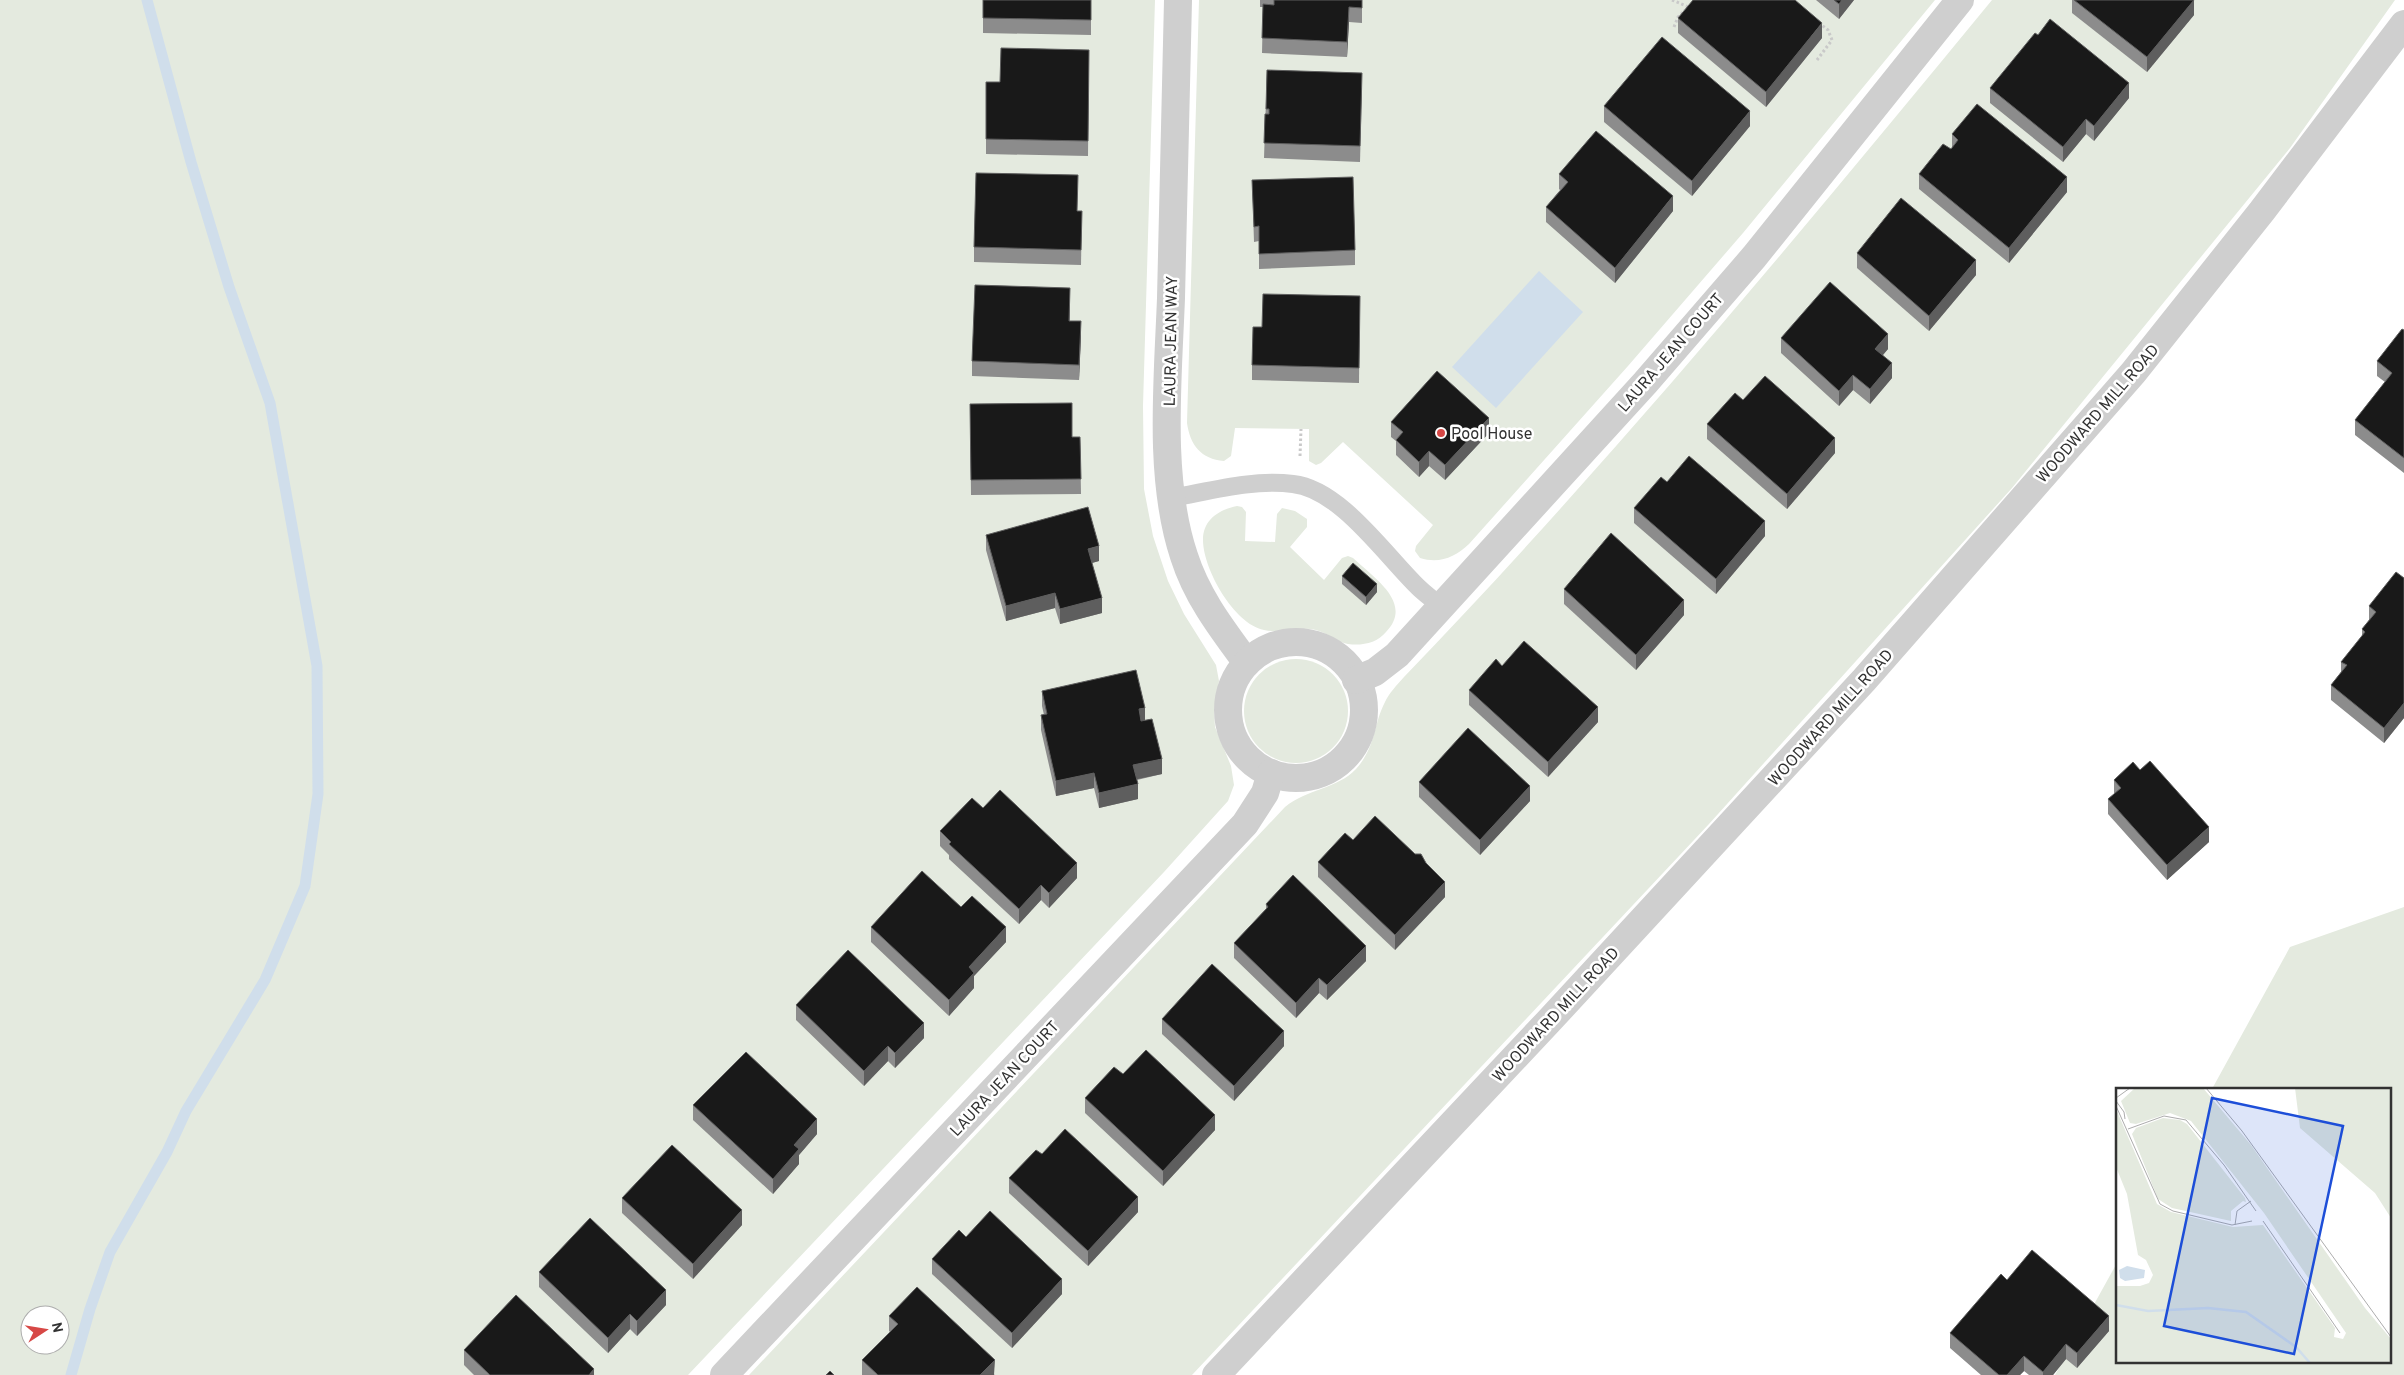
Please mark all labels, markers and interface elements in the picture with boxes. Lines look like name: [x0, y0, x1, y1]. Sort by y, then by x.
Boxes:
street label: LAURA JEAN WAY: [1161, 275, 1183, 407]
street label: LAURA JEAN COURT: [1614, 290, 1729, 417]
street label: WOODWARD MILL ROAD: [2033, 341, 2164, 488]
place label: Pool House: [1451, 425, 1532, 445]
marker: Pool House: [1435, 427, 1447, 439]
street label: WOODWARD MILL ROAD: [1765, 646, 1898, 791]
street label: WOODWARD MILL ROAD: [1489, 944, 1624, 1087]
street label: LAURA JEAN COURT: [947, 1017, 1064, 1141]
inset map: [2116, 1088, 2392, 1362]
north arrow: [20, 1305, 70, 1355]
text: N: [47, 1321, 66, 1334]

